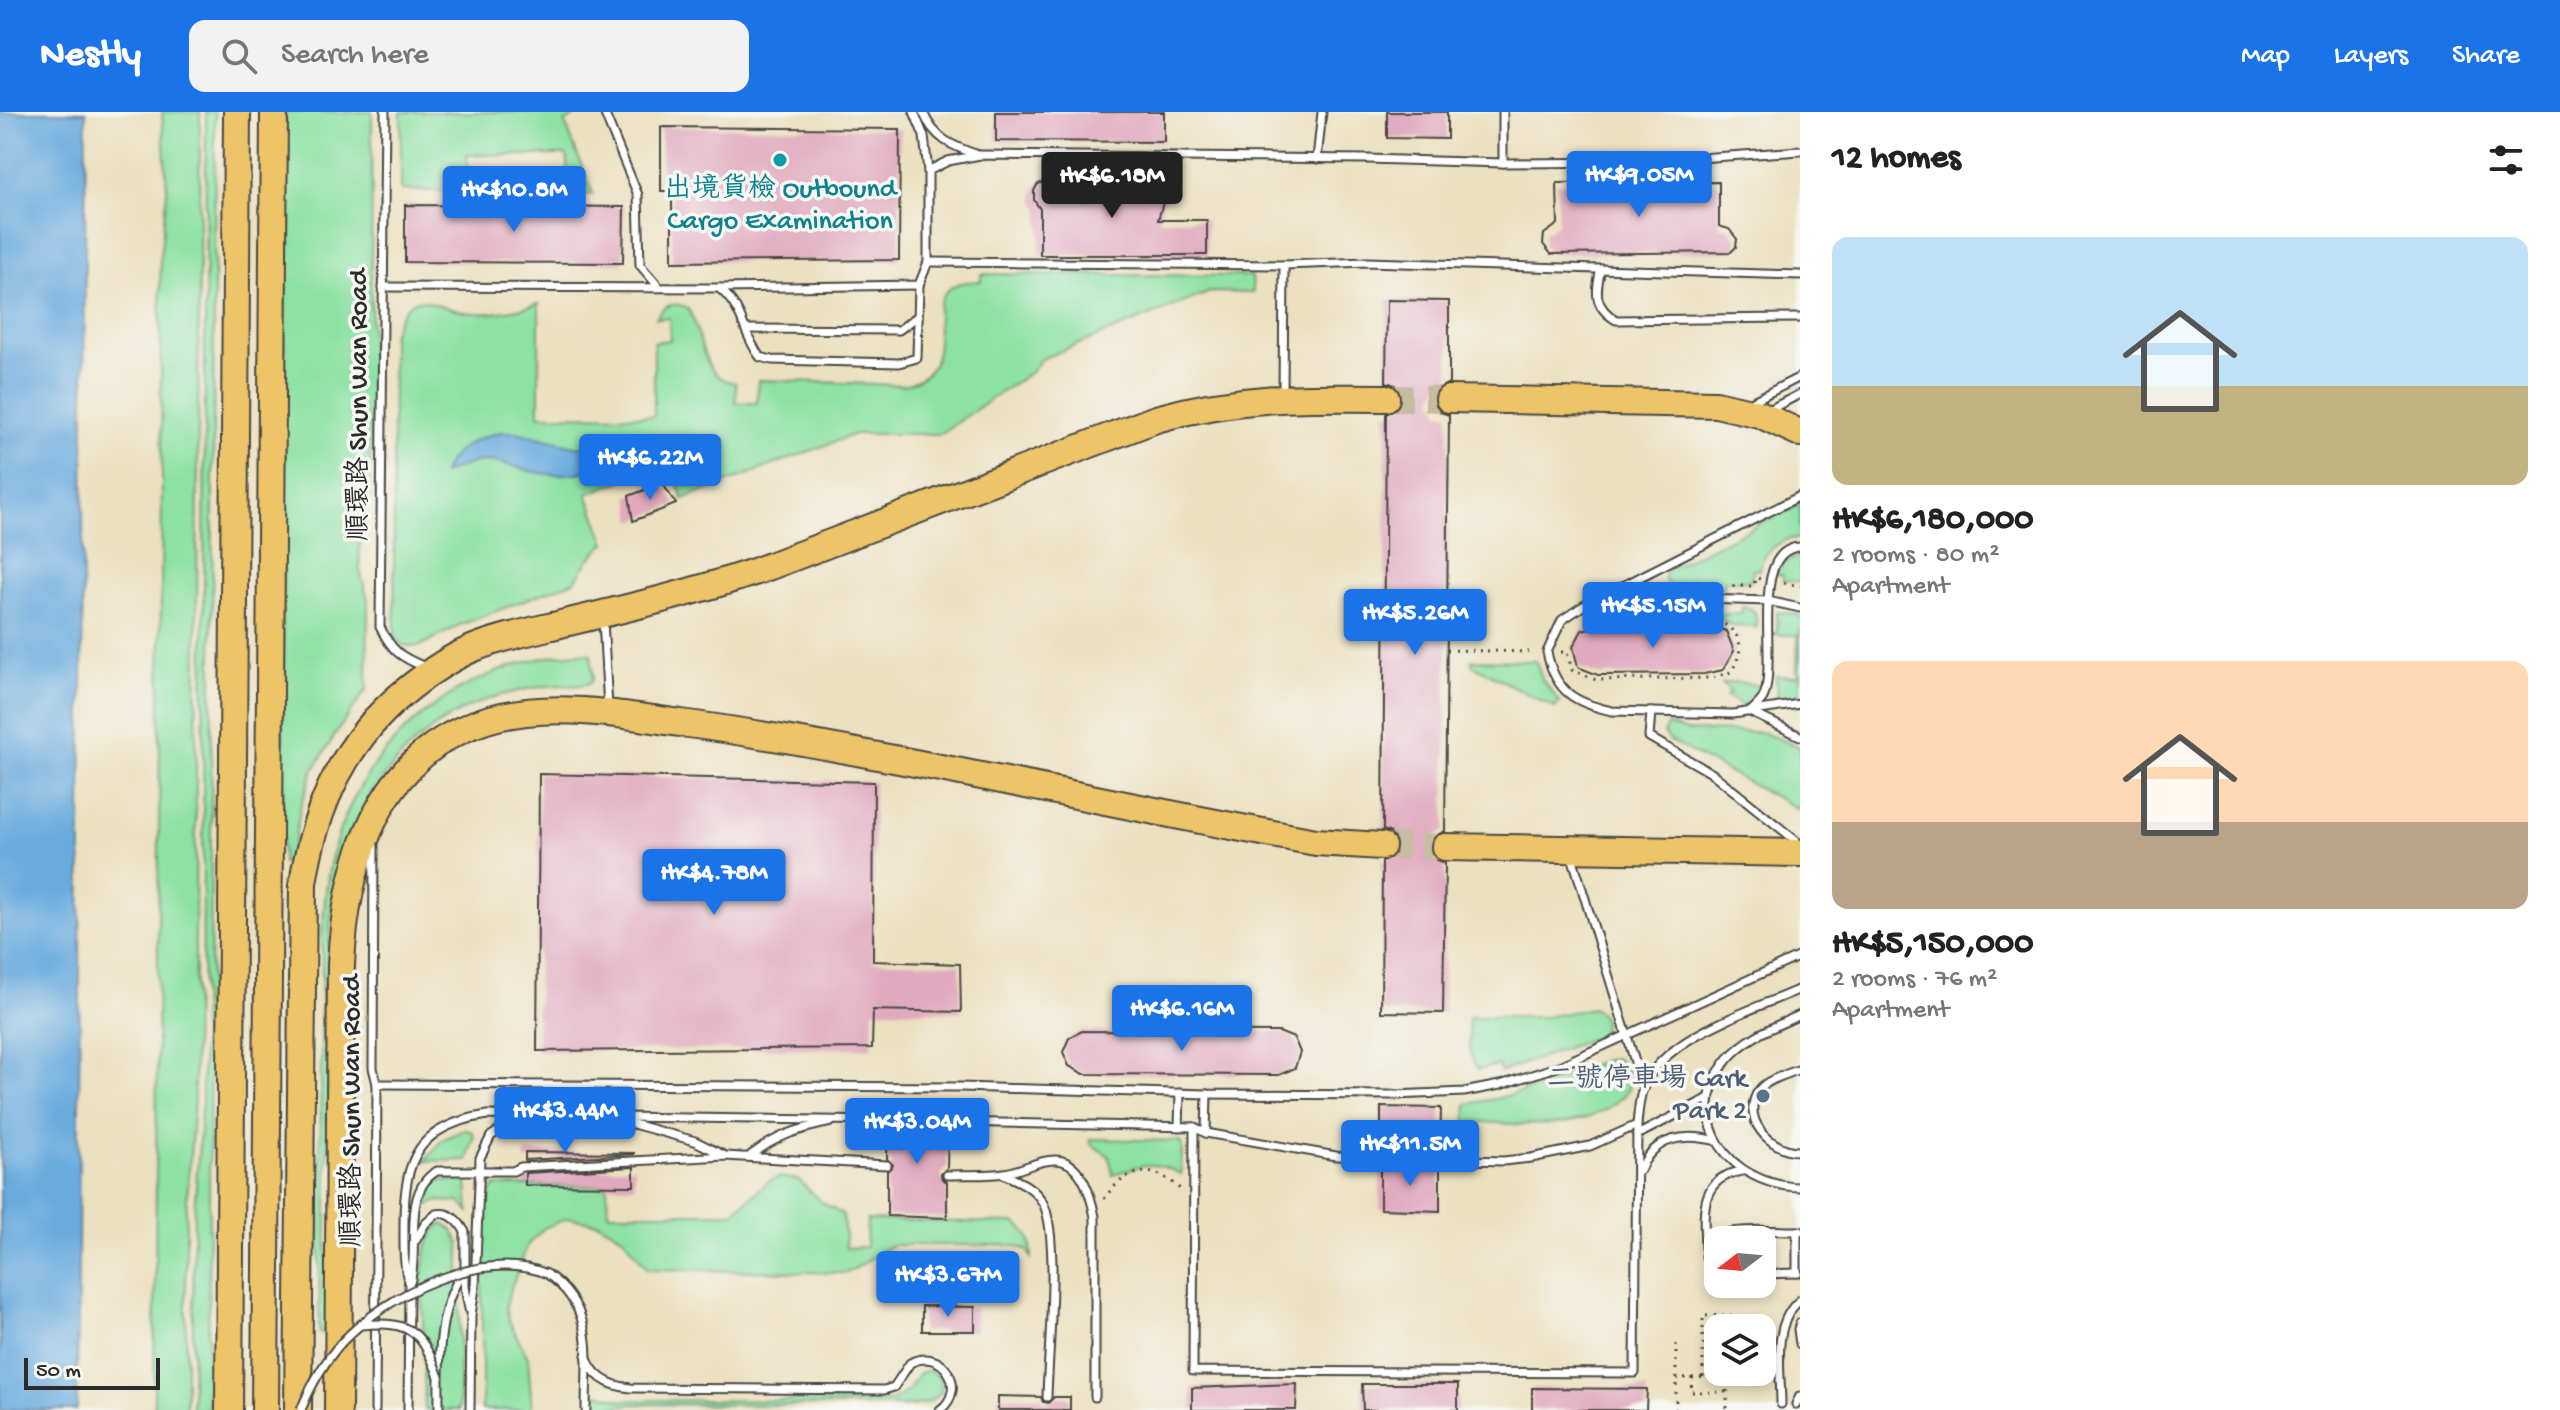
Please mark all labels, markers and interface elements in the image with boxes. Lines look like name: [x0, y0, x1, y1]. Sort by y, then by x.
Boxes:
search box: [189, 20, 749, 92]
text: Nestly: [40, 34, 141, 78]
icon: search: [217, 34, 261, 78]
text: Search here: [281, 39, 429, 74]
text: Map: [2241, 40, 2290, 73]
text: Layers: [2334, 40, 2408, 73]
text: Share: [2452, 40, 2520, 73]
icon: filters: [2484, 138, 2528, 182]
text: 12 homes: [1832, 140, 1961, 180]
marker: 出境貨檢 Outbound Cargo Examination: [771, 151, 789, 169]
pin: HK$9.05M: [1556, 151, 1722, 219]
pin: HK$6.18M: [1029, 152, 1195, 220]
text: HK$9.05M: [1585, 161, 1693, 192]
text: HK$6.18M: [1060, 162, 1164, 193]
pin: HK$10.8M: [431, 166, 597, 234]
place label: 出境貨檢 Outbound Cargo Examination: [664, 173, 899, 239]
text: HK$10.8M: [461, 176, 567, 207]
street label: 順環路 Shun Wan Road: [342, 266, 377, 541]
icon: home: [2108, 289, 2252, 433]
pin: HK$6.22M: [567, 434, 733, 502]
text: HK$6.22M: [597, 444, 703, 475]
text: HK$6,180,000: [1832, 501, 2034, 541]
text: 2 rooms · 80 m²: [1832, 541, 2000, 572]
text: Apartment: [1832, 572, 1949, 603]
pin: HK$5.15M: [1570, 582, 1736, 650]
pin: HK$5.26M: [1332, 589, 1498, 657]
text: HK$5.15M: [1601, 592, 1705, 623]
text: HK$5.26M: [1362, 599, 1468, 630]
icon: home: [2108, 713, 2252, 857]
pin: HK$4.78M: [631, 849, 797, 917]
text: HK$4.78M: [660, 859, 768, 890]
text: HK$5,150,000: [1832, 925, 2033, 965]
text: 2 rooms · 76 m²: [1832, 965, 1997, 996]
street label: 順環路 Shun Wan Road: [335, 972, 370, 1247]
pin: HK$6.16M: [1099, 985, 1265, 1053]
text: HK$6.16M: [1130, 995, 1234, 1026]
text: Apartment: [1832, 996, 1949, 1027]
place label: 二號停車場 Cark Park 2: [1547, 1062, 1750, 1129]
pin: HK$3.44M: [482, 1087, 648, 1155]
marker: 二號停車場 Cark Park 2: [1754, 1087, 1772, 1105]
text: HK$3.44M: [512, 1097, 618, 1128]
pin: HK$3.04M: [834, 1098, 1000, 1166]
text: HK$3.04M: [863, 1108, 971, 1139]
pin: HK$11.5M: [1327, 1120, 1493, 1188]
text: HK$11.5M: [1359, 1130, 1461, 1161]
north arrow: [1704, 1226, 1776, 1298]
map controls: [1704, 1226, 1776, 1386]
pin: HK$3.67M: [865, 1251, 1031, 1319]
text: HK$3.67M: [894, 1261, 1002, 1292]
button: layers: [1704, 1314, 1776, 1386]
scale bar: [24, 1354, 160, 1390]
text: 50 m: [36, 1359, 81, 1385]

